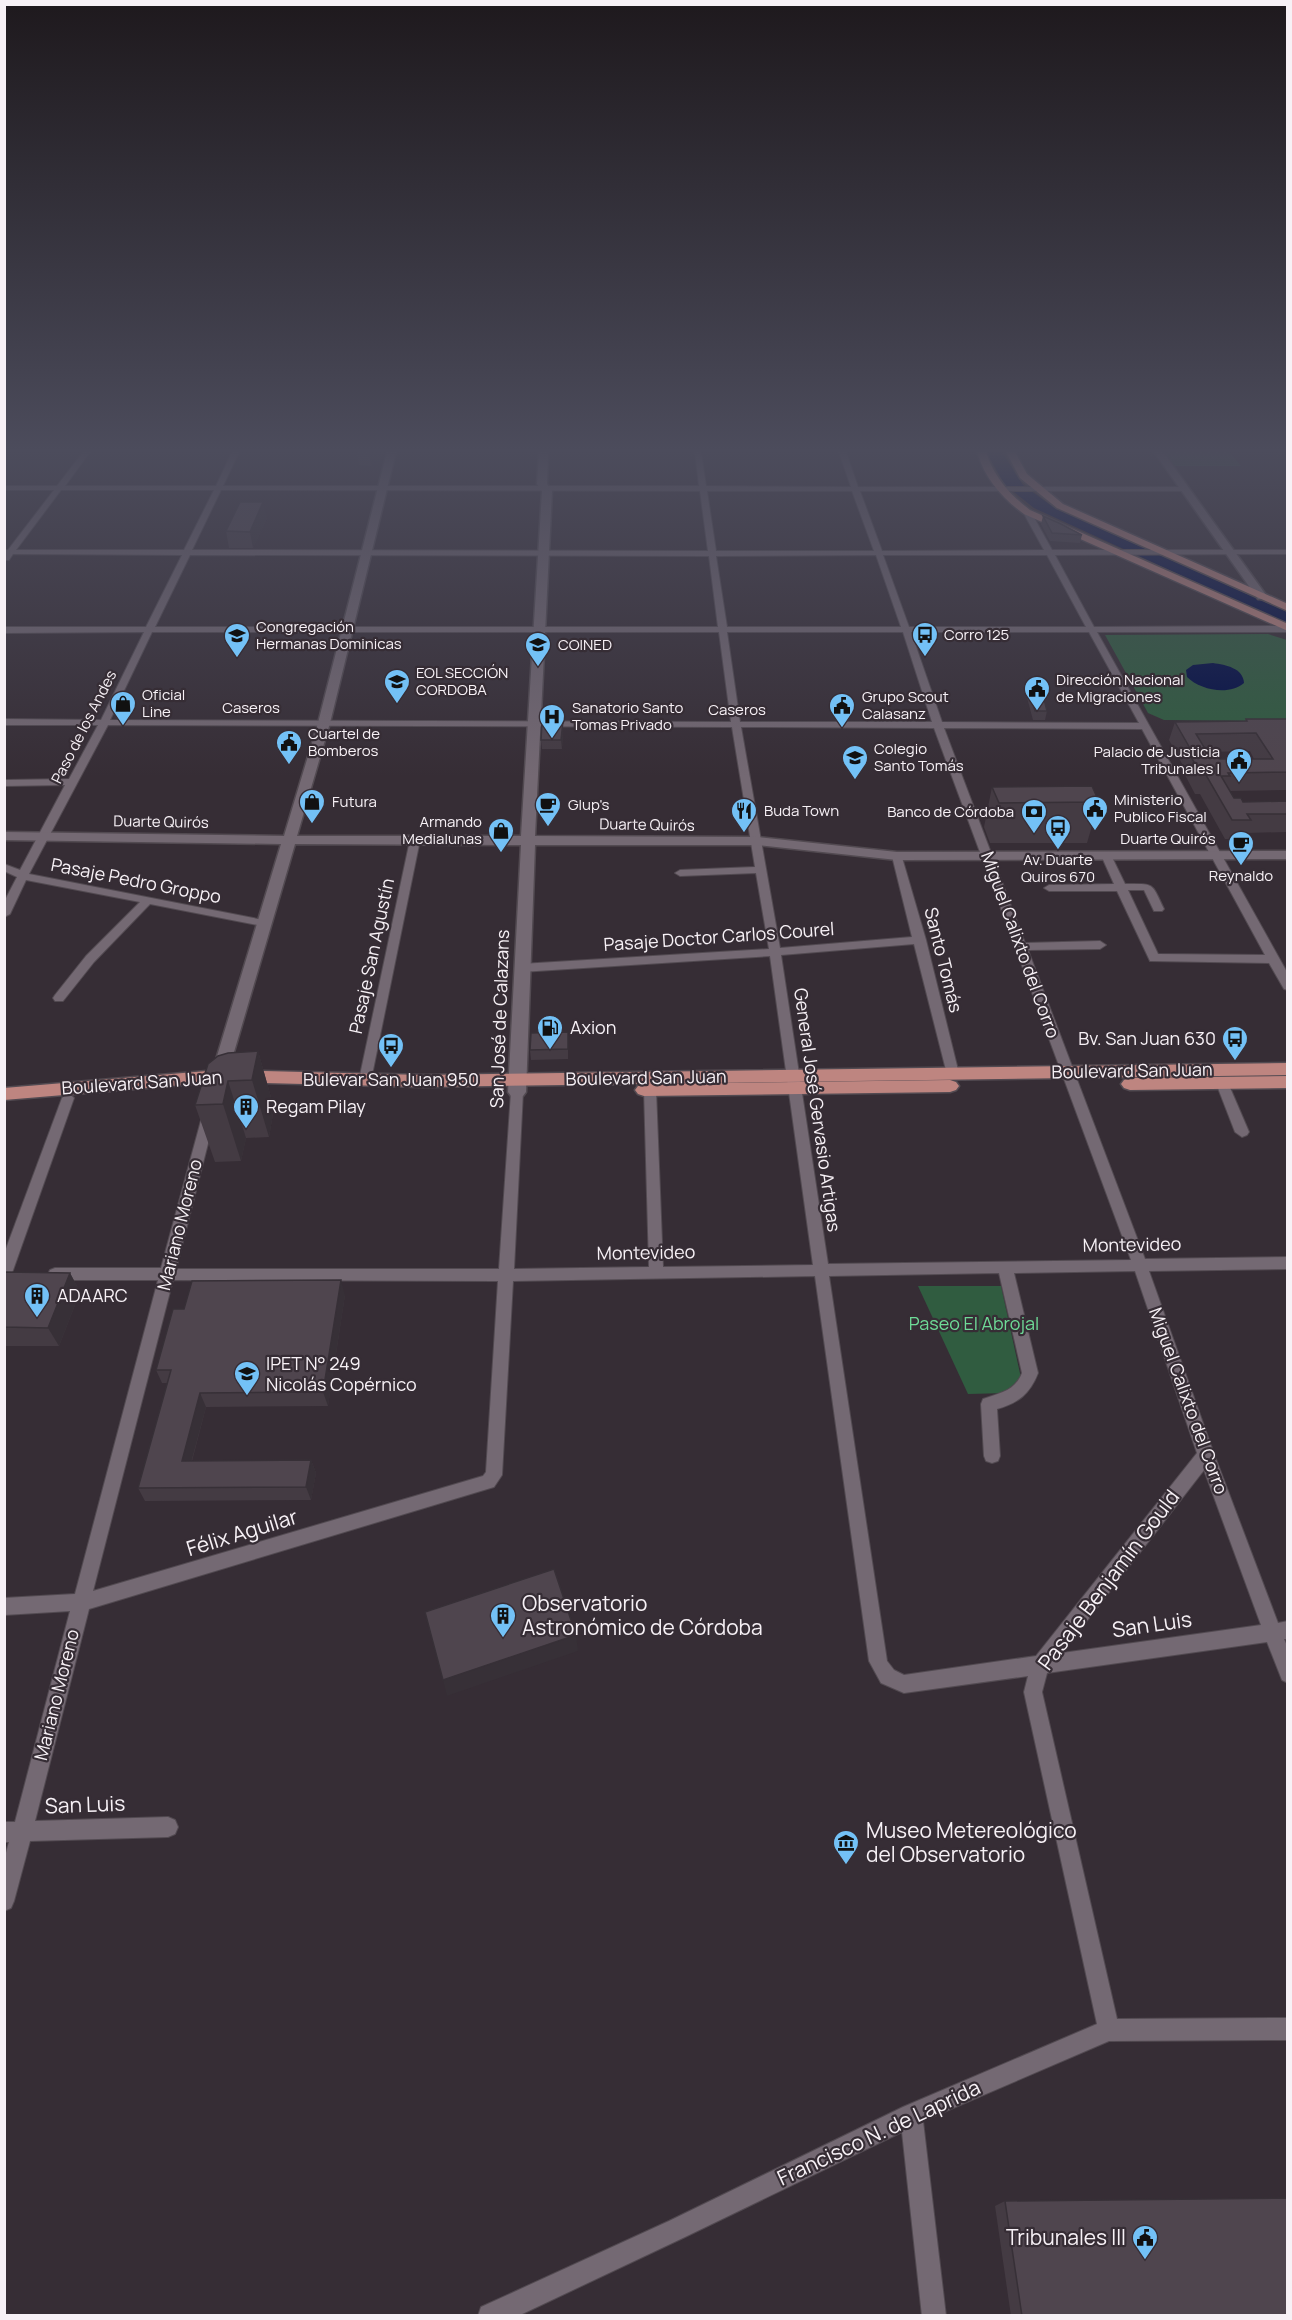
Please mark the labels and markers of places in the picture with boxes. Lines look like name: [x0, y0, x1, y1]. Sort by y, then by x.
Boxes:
place label: Congregación Hermanas Dominicas: [256, 616, 402, 654]
bus stop icon: Corro 125: [910, 620, 940, 658]
school or university icon: Congregación Hermanas Dominicas: [222, 621, 252, 659]
place label: Corro 125: [944, 624, 1009, 645]
school or university icon: COINED: [523, 630, 553, 668]
place label: COINED: [558, 634, 612, 655]
place label: EOL SECCIÓN CORDOBA: [416, 662, 508, 700]
school or university icon: EOL SECCIÓN CORDOBA: [382, 667, 412, 705]
place label: Dirección Nacional de Migraciones: [1056, 669, 1184, 707]
public building icon: Dirección Nacional de Migraciones: [1022, 674, 1052, 712]
place label: Oficial Line: [142, 684, 185, 722]
place label: Grupo Scout Calasanz: [862, 686, 949, 724]
shop icon: Oficial Line: [108, 689, 138, 727]
public building icon: Grupo Scout Calasanz: [827, 691, 857, 729]
place label: Sanatorio Santo Tomas Privado: [572, 697, 683, 735]
hospital icon: Sanatorio Santo Tomas Privado: [537, 702, 567, 740]
place label: Cuartel de Bomberos: [308, 723, 380, 761]
public building icon: Cuartel de Bomberos: [274, 728, 304, 766]
place label: Colegio Santo Tomás: [874, 738, 964, 776]
place label: Palacio de Justicia Tribunales I: [1094, 741, 1220, 779]
school or university icon: Colegio Santo Tomás: [840, 743, 870, 781]
public building icon: Palacio de Justicia Tribunales I: [1224, 746, 1254, 784]
shop icon: Futura: [297, 787, 327, 825]
place label: Ministerio Publico Fiscal: [1114, 789, 1207, 827]
cafe icon: Glup's: [533, 790, 563, 828]
place label: Futura: [332, 791, 377, 812]
place label: Glup's: [568, 794, 609, 815]
public building icon: Ministerio Publico Fiscal: [1080, 794, 1110, 832]
restaurant icon: Buda Town: [729, 796, 759, 834]
bank icon: Banco de Córdoba: [1019, 797, 1049, 835]
place label: Buda Town: [764, 800, 839, 821]
place label: Banco de Córdoba: [887, 801, 1014, 822]
place label: Armando Medialunas: [402, 811, 482, 849]
bus stop icon: Av. Duarte Quiros 670: [1043, 813, 1073, 851]
shop icon: Armando Medialunas: [486, 816, 516, 854]
cafe icon: Reynaldo: [1226, 829, 1256, 867]
place label: Av. Duarte Quiros 670: [1021, 849, 1095, 887]
place label: Reynaldo: [1209, 865, 1273, 886]
fuel station icon: Axion: [535, 1013, 565, 1051]
place label: Axion: [570, 1015, 616, 1039]
bus stop icon: Bv. San Juan 630: [1220, 1024, 1250, 1062]
place label: Bv. San Juan 630: [1078, 1026, 1216, 1050]
bus stop icon: Bulevar San Juan 950: [376, 1031, 406, 1069]
place label: Bulevar San Juan 950: [303, 1067, 479, 1091]
building icon: Regam Pilay: [231, 1092, 261, 1130]
place label: Regam Pilay: [266, 1094, 366, 1118]
building icon: ADAARC: [22, 1281, 52, 1319]
place label: ADAARC: [57, 1283, 128, 1307]
place label: IPET N° 249 Nicolás Copérnico: [266, 1351, 417, 1396]
school or university icon: IPET N° 249 Nicolás Copérnico: [232, 1359, 262, 1397]
place label: Observatorio Astronómico de Córdoba: [522, 1589, 763, 1641]
building icon: Observatorio Astronómico de Córdoba: [488, 1601, 518, 1639]
place label: Museo Metereológico del Observatorio: [866, 1816, 1077, 1868]
museum icon: Museo Metereológico del Observatorio: [831, 1828, 861, 1866]
place label: Tribunales III: [1006, 2223, 1126, 2251]
public building icon: Tribunales III: [1130, 2223, 1160, 2261]

